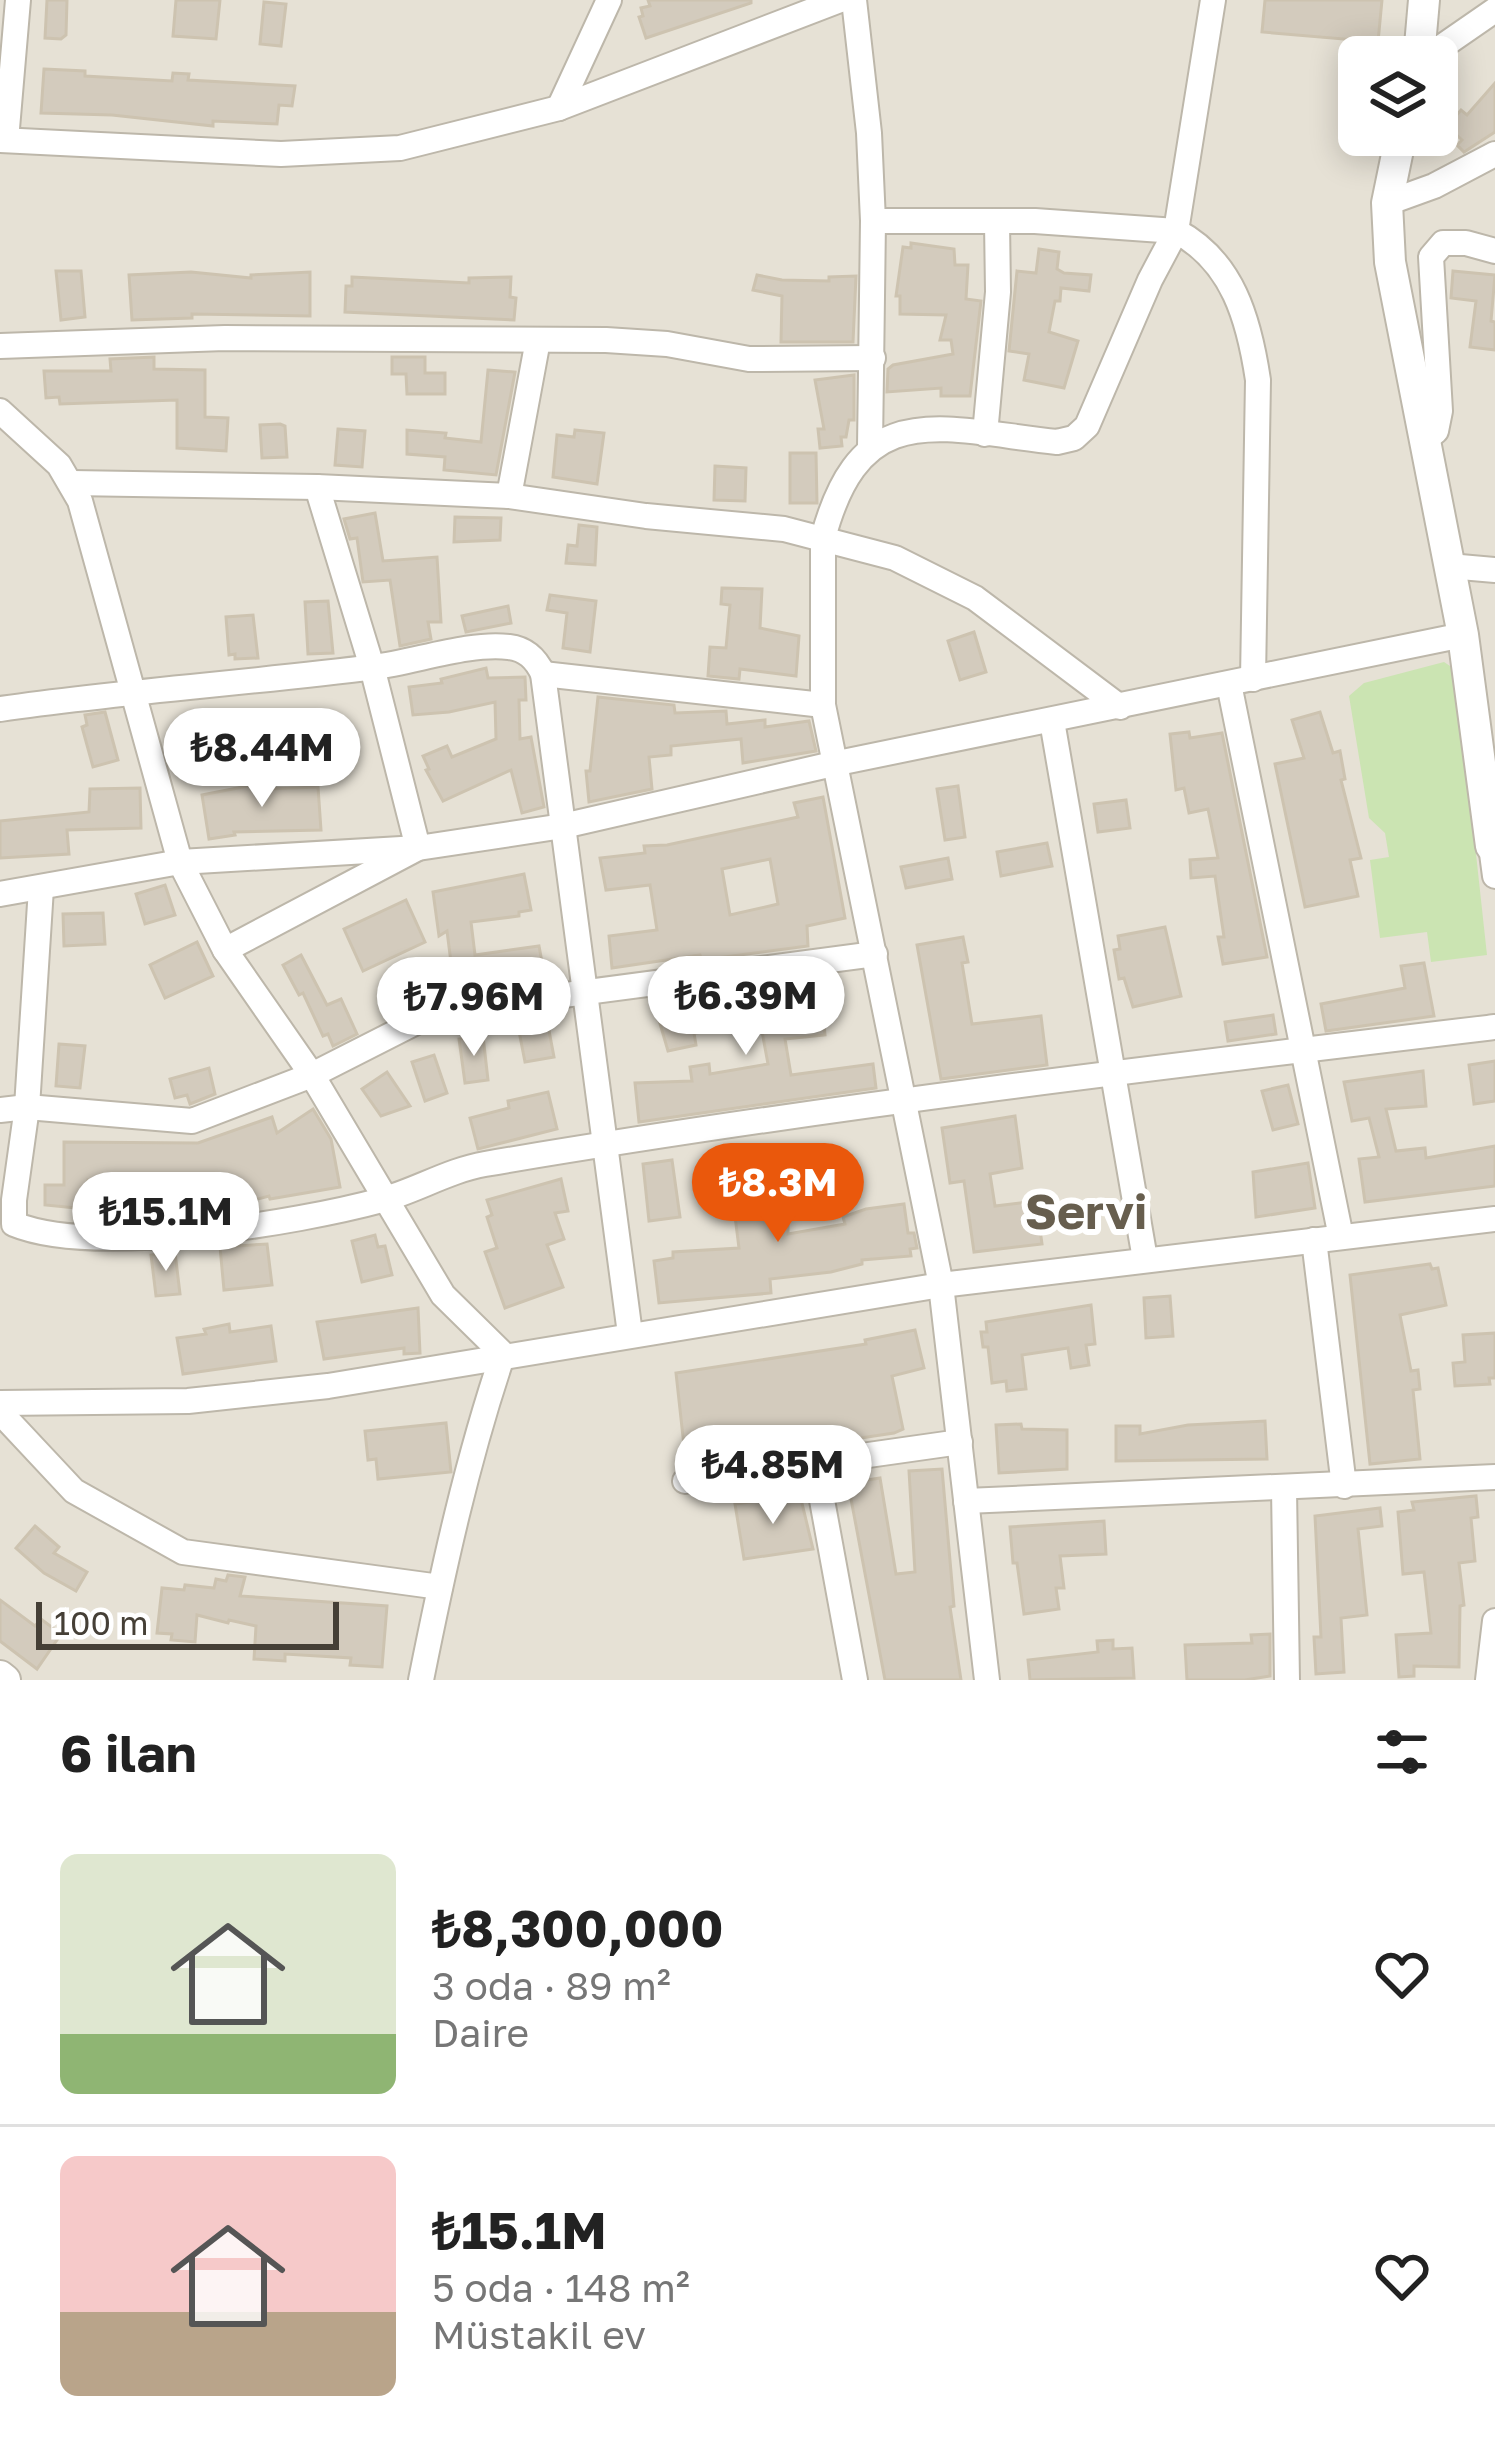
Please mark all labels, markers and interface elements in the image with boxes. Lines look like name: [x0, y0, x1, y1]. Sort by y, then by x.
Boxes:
map controls: [1338, 36, 1458, 156]
button: layers: [1338, 36, 1458, 156]
pin: ₺8.44M: [164, 708, 360, 810]
text: ₺8.44M: [190, 723, 334, 770]
pin: ₺6.39M: [648, 956, 844, 1058]
pin: ₺7.96M: [376, 957, 572, 1059]
text: ₺6.39M: [675, 971, 817, 1018]
text: ₺7.96M: [404, 972, 544, 1019]
pin: ₺8.3M: [694, 1143, 862, 1245]
text: ₺8.3M: [719, 1158, 837, 1205]
pin: ₺15.1M: [68, 1172, 264, 1274]
district label: Servi: [1025, 1182, 1147, 1240]
text: ₺15.1M: [99, 1187, 233, 1234]
pin: ₺4.85M: [675, 1425, 871, 1527]
text: ₺4.85M: [702, 1440, 844, 1487]
scale bar: [36, 1596, 339, 1649]
text: 100 m: [54, 1603, 148, 1642]
icon: filters: [1369, 1719, 1435, 1785]
text: 6 ilan: [60, 1722, 197, 1783]
text: ₺8,300,000: [432, 1897, 723, 1958]
icon: home: [156, 1902, 300, 2046]
icon: heart: [1369, 1941, 1435, 2007]
text: 3 oda · 89 m²: [432, 1962, 671, 2009]
text: Daire: [432, 2009, 529, 2056]
text: ₺15.1M: [432, 2199, 607, 2260]
icon: home: [156, 2204, 300, 2348]
icon: heart: [1369, 2243, 1435, 2309]
text: 5 oda · 148 m²: [432, 2264, 690, 2311]
text: Müstakil ev: [432, 2311, 646, 2358]

